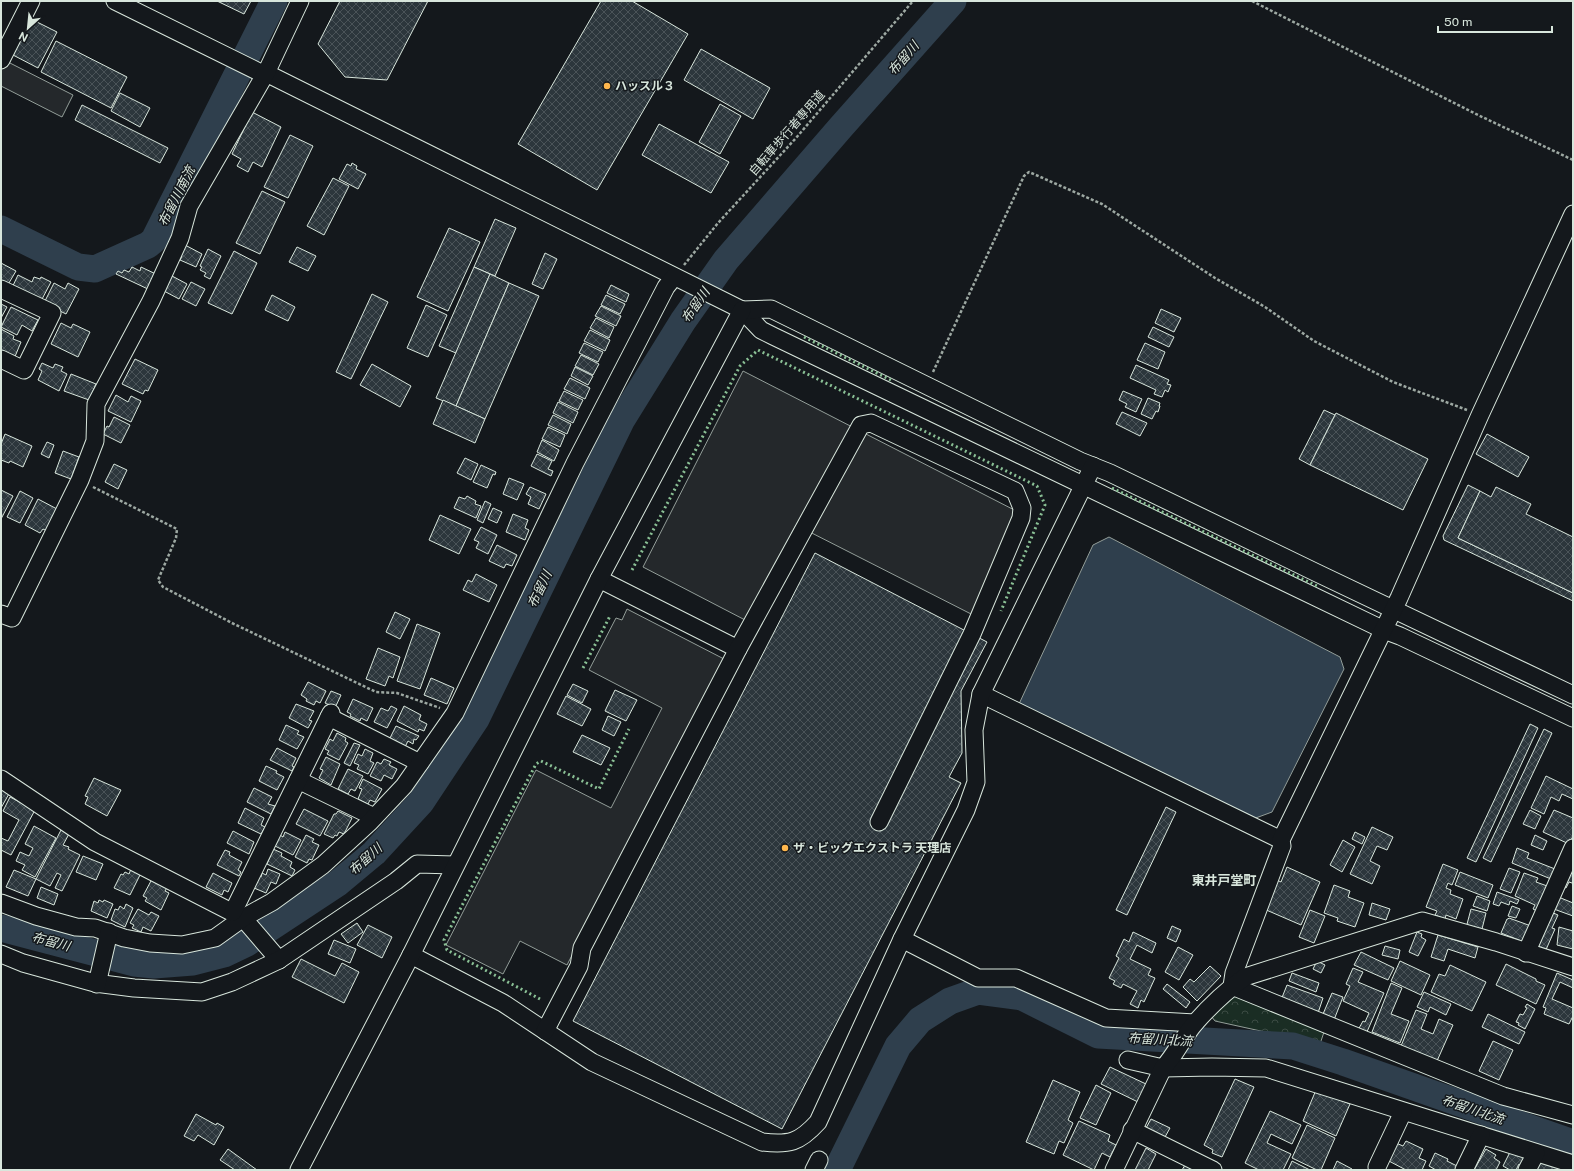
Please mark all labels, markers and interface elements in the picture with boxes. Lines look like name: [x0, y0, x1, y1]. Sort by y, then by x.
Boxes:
north arrow: [8, 8, 48, 48]
scale bar: [1438, 8, 1552, 34]
text: 50 m: [1444, 15, 1472, 29]
text: N: [17, 30, 30, 44]
water label: 布留川: [885, 37, 923, 78]
place label: ハッスル３: [615, 79, 675, 93]
marker: ハッスル３: [602, 81, 612, 91]
street label: 自転車歩行者専用道: [746, 88, 828, 178]
water label: 布留川南流: [155, 162, 199, 229]
water label: 布留川: [678, 283, 714, 326]
water label: 布留川: [524, 567, 556, 610]
water label: 布留川: [346, 839, 386, 878]
place label: ザ・ビッグエクストラ 天理店: [793, 841, 951, 855]
marker: ザ・ビッグエクストラ 天理店: [780, 843, 790, 853]
district label: 東井戸堂町: [1191, 873, 1257, 888]
water label: 布留川: [30, 929, 74, 954]
water label: 布留川北流: [1127, 1030, 1195, 1049]
water label: 布留川北流: [1440, 1092, 1508, 1128]

